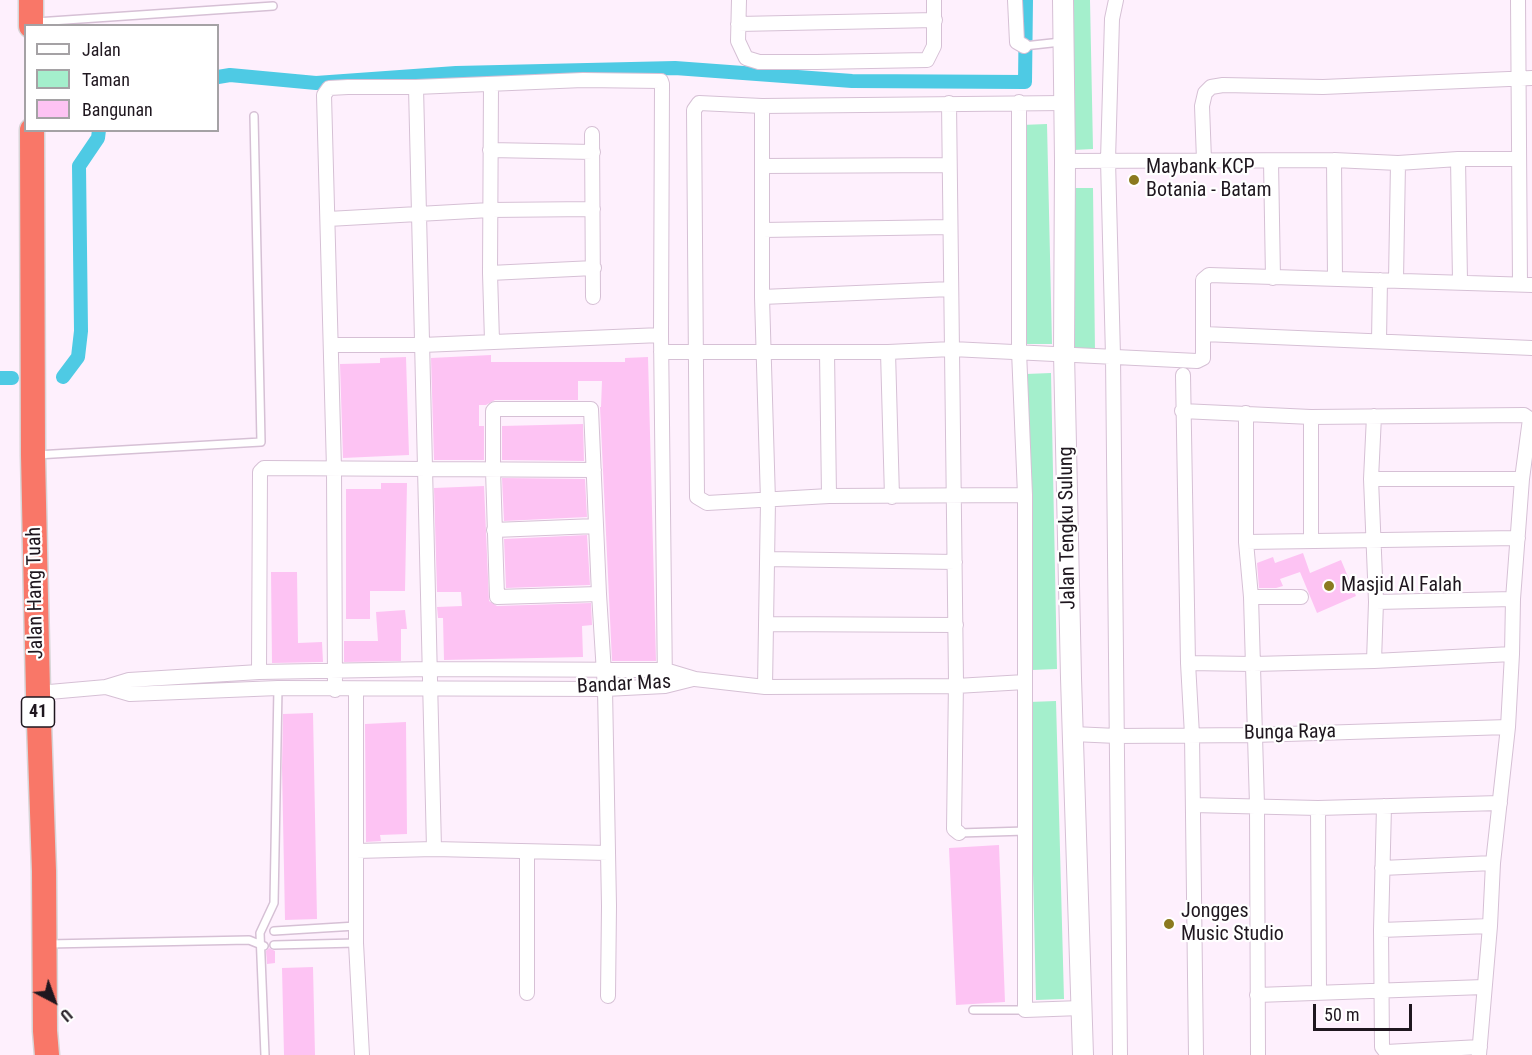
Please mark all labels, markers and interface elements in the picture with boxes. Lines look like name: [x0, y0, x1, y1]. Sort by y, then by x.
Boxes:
legend: [24, 24, 219, 132]
text: Jalan: [82, 39, 121, 60]
text: Taman: [82, 69, 130, 90]
text: Bangunan: [82, 99, 153, 120]
place label: Maybank KCP Botania - Batam: [1146, 156, 1272, 203]
marker: Maybank KCP Botania - Batam: [1127, 173, 1141, 187]
street label: Jalan Tengku Sulung: [1055, 446, 1081, 610]
street label: Jalan Hang Tuah: [23, 527, 49, 659]
place label: Masjid Al Falah: [1341, 574, 1462, 598]
marker: Masjid Al Falah: [1322, 579, 1336, 593]
street label: Bandar Mas: [576, 671, 672, 699]
road number: 41: [22, 697, 54, 727]
street label: Bunga Raya: [1244, 720, 1336, 746]
place label: Jongges Music Studio: [1181, 900, 1284, 947]
marker: Jongges Music Studio: [1162, 917, 1176, 931]
north arrow: [24, 971, 84, 1031]
scale bar: [1316, 992, 1415, 1030]
text: 50 m: [1324, 1004, 1359, 1025]
text: U: [56, 1005, 76, 1025]

